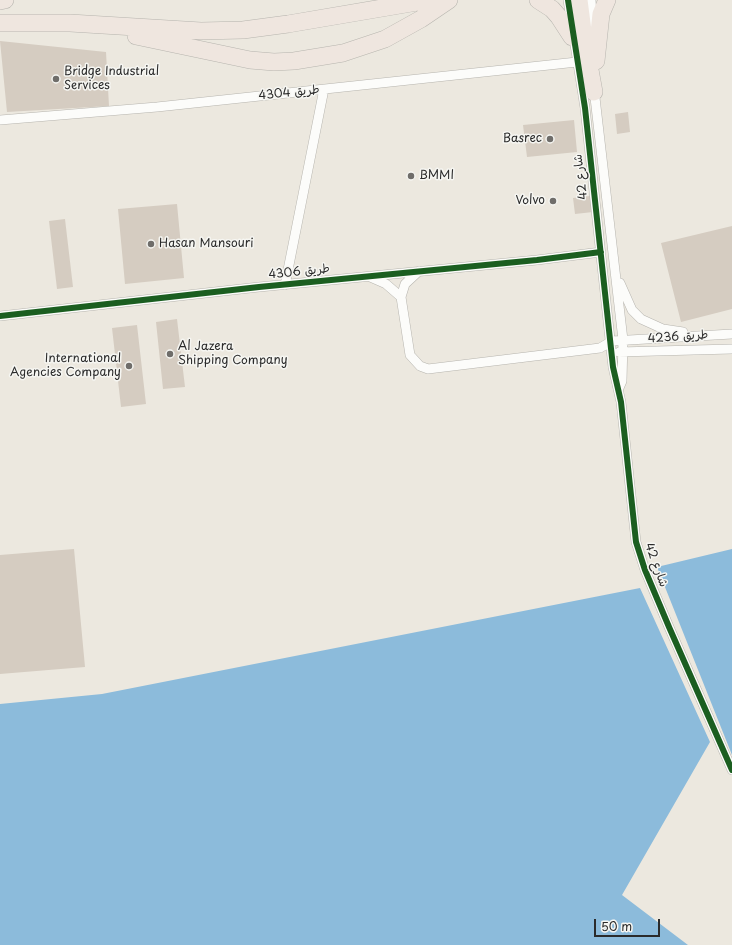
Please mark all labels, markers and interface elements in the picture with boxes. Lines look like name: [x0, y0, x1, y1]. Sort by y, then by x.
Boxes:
place label: Bridge Industrial Services: [64, 65, 159, 93]
marker: Bridge Industrial Services: [51, 74, 61, 84]
street label: طريق 4304: [258, 83, 320, 103]
place label: Basrec: [503, 132, 542, 146]
marker: Basrec: [545, 134, 555, 144]
street label: شارع 42: [571, 153, 591, 201]
place label: BMMI: [419, 169, 454, 183]
marker: BMMI: [406, 171, 416, 181]
place label: Volvo: [516, 194, 545, 208]
marker: Volvo: [548, 196, 558, 206]
place label: Hasan Mansouri: [159, 237, 253, 251]
marker: Hasan Mansouri: [146, 239, 156, 249]
street label: طريق 4306: [268, 262, 330, 282]
street label: طريق 4236: [647, 328, 709, 346]
place label: Al Jazera Shipping Company: [178, 340, 288, 368]
marker: Al Jazera Shipping Company: [165, 349, 175, 359]
place label: International Agencies Company: [10, 352, 121, 380]
marker: International Agencies Company: [124, 361, 134, 371]
street label: شارع 42: [641, 541, 671, 589]
scale bar: [596, 911, 662, 937]
text: 50 m: [601, 917, 632, 935]

